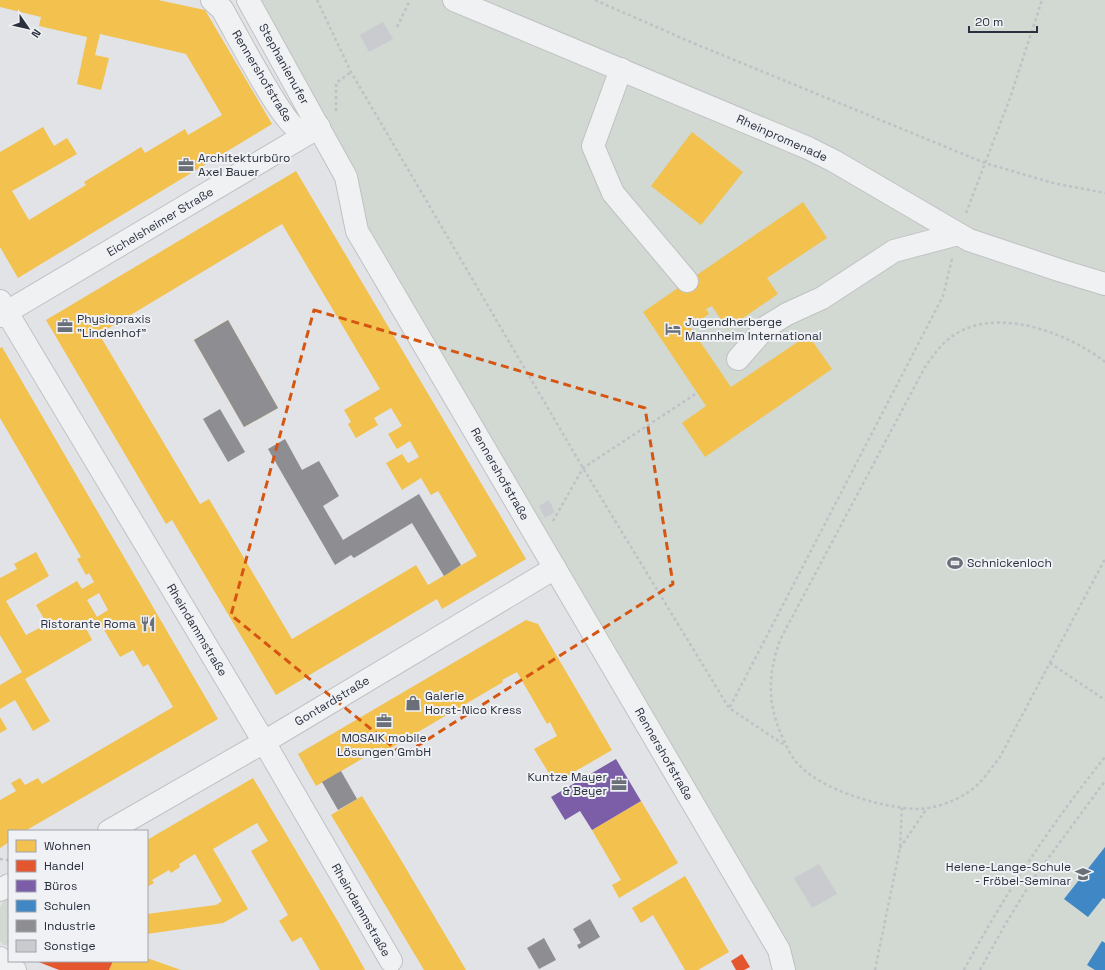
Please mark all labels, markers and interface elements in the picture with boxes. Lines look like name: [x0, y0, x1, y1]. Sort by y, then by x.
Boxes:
north arrow: [8, 8, 48, 48]
scale bar: [969, 8, 1037, 34]
text: 20 m: [975, 14, 1003, 30]
street label: Stephanienufer: [255, 21, 313, 108]
text: N: [28, 27, 44, 41]
street label: Rennershofstraße: [228, 27, 296, 125]
street label: Rheinpromenade: [734, 111, 830, 165]
place label: Architekturbüro Axel Bauer: [198, 150, 290, 180]
office icon: Architekturbüro Axel Bauer: [177, 156, 195, 174]
street label: Eichelsheimer Straße: [104, 184, 216, 260]
place label: Physiopraxis "Lindenhof": [77, 311, 151, 341]
place label: Jugendherberge Mannheim International: [685, 314, 822, 344]
office icon: Physiopraxis "Lindenhof": [56, 317, 74, 335]
hotel icon: Jugendherberge Mannheim International: [664, 320, 682, 338]
street label: Rennershofstraße: [467, 425, 533, 523]
sports icon: Schnickenloch: [946, 554, 964, 572]
place label: Schnickenloch: [967, 555, 1052, 571]
street label: Rheindammstraße: [163, 581, 231, 679]
restaurant icon: Ristorante Roma: [139, 615, 157, 633]
place label: Ristorante Roma: [40, 616, 136, 632]
street label: Gontardstraße: [292, 672, 372, 730]
place label: Galerie Horst-Nico Kress: [425, 688, 522, 718]
shop icon: Galerie Horst-Nico Kress: [404, 694, 422, 712]
street label: Rennershofstraße: [631, 705, 697, 803]
office icon: MOSAIK mobile Lösungen GmbH: [375, 712, 393, 730]
place label: MOSAIK mobile Lösungen GmbH: [337, 730, 431, 760]
place label: Kuntze Mayer & Beyer: [527, 769, 607, 799]
office icon: Kuntze Mayer & Beyer: [610, 775, 628, 793]
legend: [8, 830, 148, 962]
text: Wohnen: [44, 838, 91, 854]
text: Handel: [44, 858, 84, 874]
place label: Helene-Lange-Schule - Fröbel-Seminar: [946, 859, 1071, 889]
street label: Rheindammstraße: [328, 860, 394, 960]
school or university icon: Helene-Lange-Schule - Fröbel-Seminar: [1074, 865, 1092, 883]
text: Büros: [44, 878, 77, 894]
text: Schulen: [44, 898, 91, 914]
text: Industrie: [44, 918, 96, 934]
text: Sonstige: [44, 938, 96, 954]

